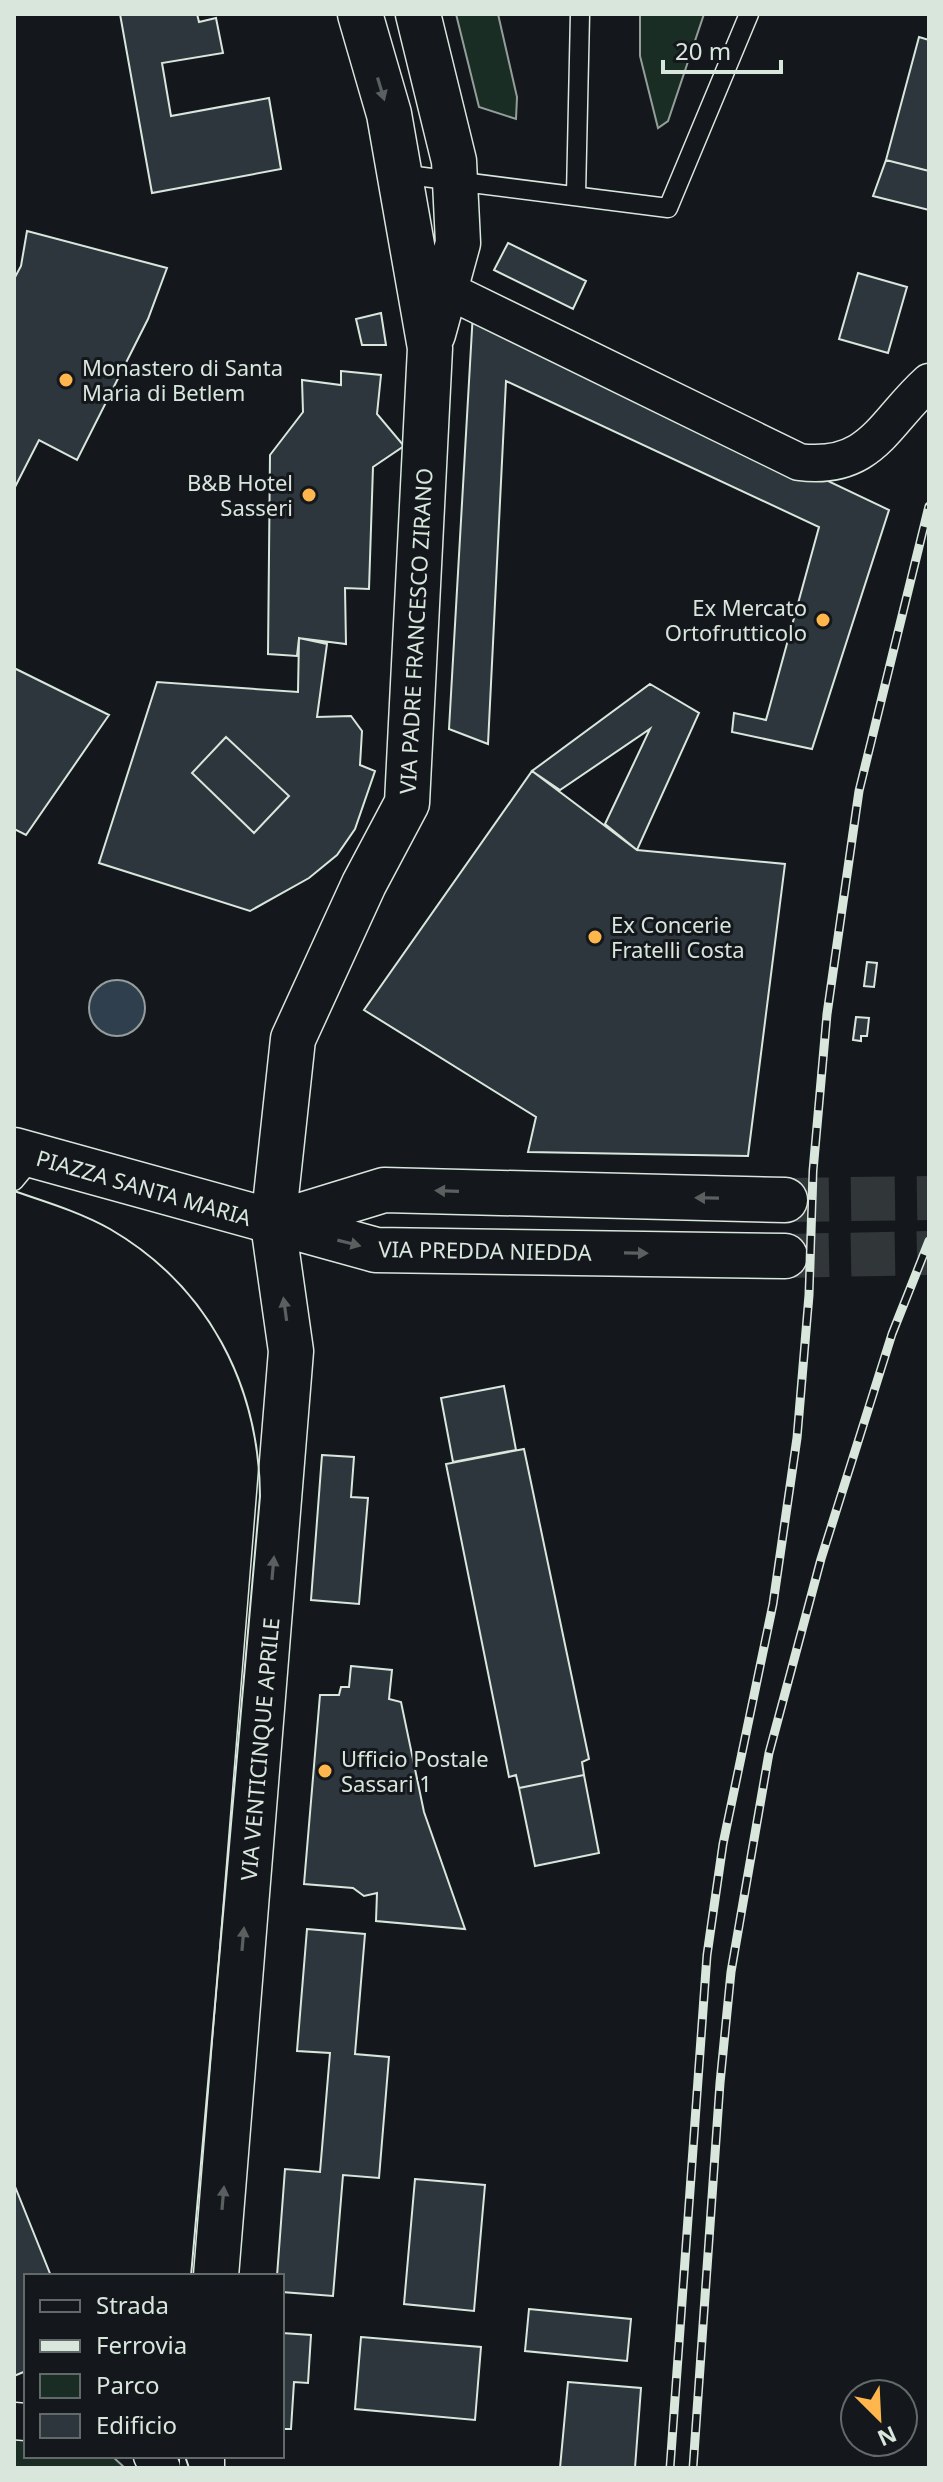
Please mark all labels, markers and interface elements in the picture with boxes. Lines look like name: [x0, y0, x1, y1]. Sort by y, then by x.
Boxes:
scale bar: [663, 24, 781, 74]
text: 20 m: [675, 34, 731, 67]
one-way arrow: [375, 78, 388, 102]
place label: Monastero di Santa Maria di Betlem: [82, 352, 283, 407]
marker: Monastero di Santa Maria di Betlem: [57, 371, 75, 389]
place label: B&B Hotel Sasseri: [187, 467, 293, 522]
street label: VIA PADRE FRANCESCO ZIRANO: [391, 467, 439, 795]
marker: B&B Hotel Sasseri: [300, 486, 318, 504]
place label: Ex Mercato Ortofrutticolo: [665, 592, 807, 647]
marker: Ex Mercato Ortofrutticolo: [814, 611, 832, 629]
place label: Ex Concerie Fratelli Costa: [611, 909, 745, 964]
marker: Ex Concerie Fratelli Costa: [586, 928, 604, 946]
street label: PIAZZA SANTA MARIA: [33, 1142, 256, 1232]
one-way arrow: [434, 1185, 459, 1198]
one-way arrow: [694, 1192, 719, 1205]
street label: VIA PREDDA NIEDDA: [378, 1233, 593, 1267]
one-way arrow: [336, 1237, 361, 1249]
one-way arrow: [624, 1247, 649, 1260]
one-way arrow: [278, 1297, 291, 1322]
one-way arrow: [267, 1555, 280, 1580]
street label: VIA VENTICINQUE APRILE: [233, 1616, 285, 1882]
place label: Ufficio Postale Sassari 1: [341, 1743, 489, 1798]
marker: Ufficio Postale Sassari 1: [316, 1762, 334, 1780]
one-way arrow: [237, 1926, 250, 1951]
one-way arrow: [216, 2185, 229, 2210]
legend: [24, 2274, 284, 2458]
text: Strada: [96, 2288, 169, 2321]
text: Ferrovia: [96, 2328, 187, 2361]
text: Parco: [96, 2368, 159, 2401]
north arrow: [839, 2378, 919, 2458]
text: Edificio: [96, 2408, 177, 2441]
text: N: [873, 2420, 902, 2455]

